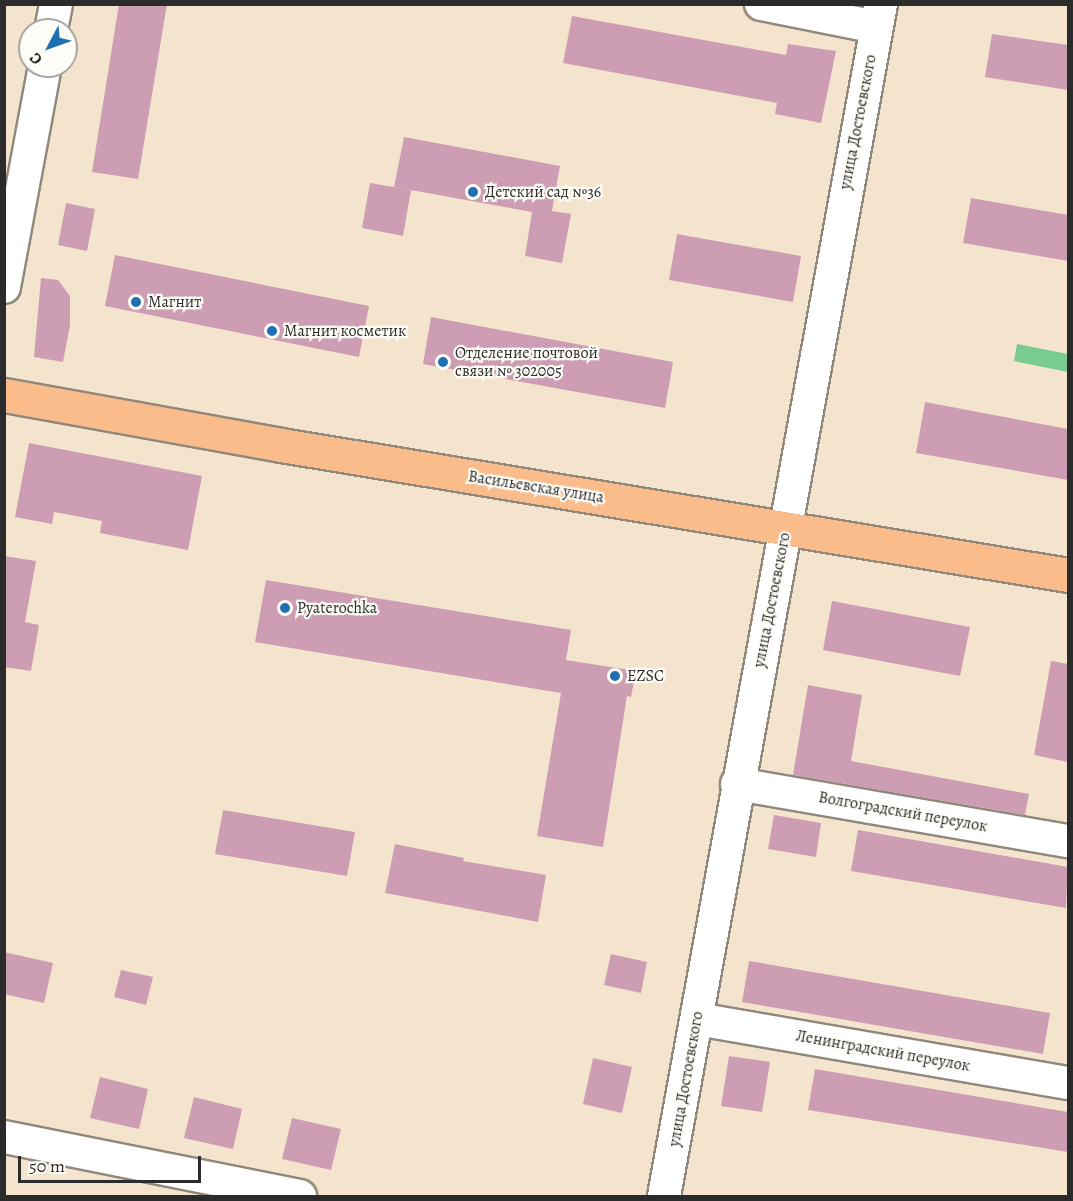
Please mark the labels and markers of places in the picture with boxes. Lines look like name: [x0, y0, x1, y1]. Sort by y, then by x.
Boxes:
place label: Детский сад №36: [485, 182, 601, 202]
marker: Детский сад №36: [466, 185, 480, 199]
place label: Магнит: [148, 292, 201, 312]
marker: Магнит: [129, 295, 143, 309]
place label: Магнит косметик: [284, 321, 406, 341]
marker: Магнит косметик: [265, 324, 279, 338]
place label: Отделение почтовой связи № 302005: [455, 343, 598, 381]
marker: Отделение почтовой связи № 302005: [436, 355, 450, 369]
place label: Pyaterochka: [297, 598, 377, 618]
marker: Pyaterochka: [278, 601, 292, 615]
place label: EZSC: [627, 666, 664, 686]
marker: EZSC: [608, 669, 622, 683]

